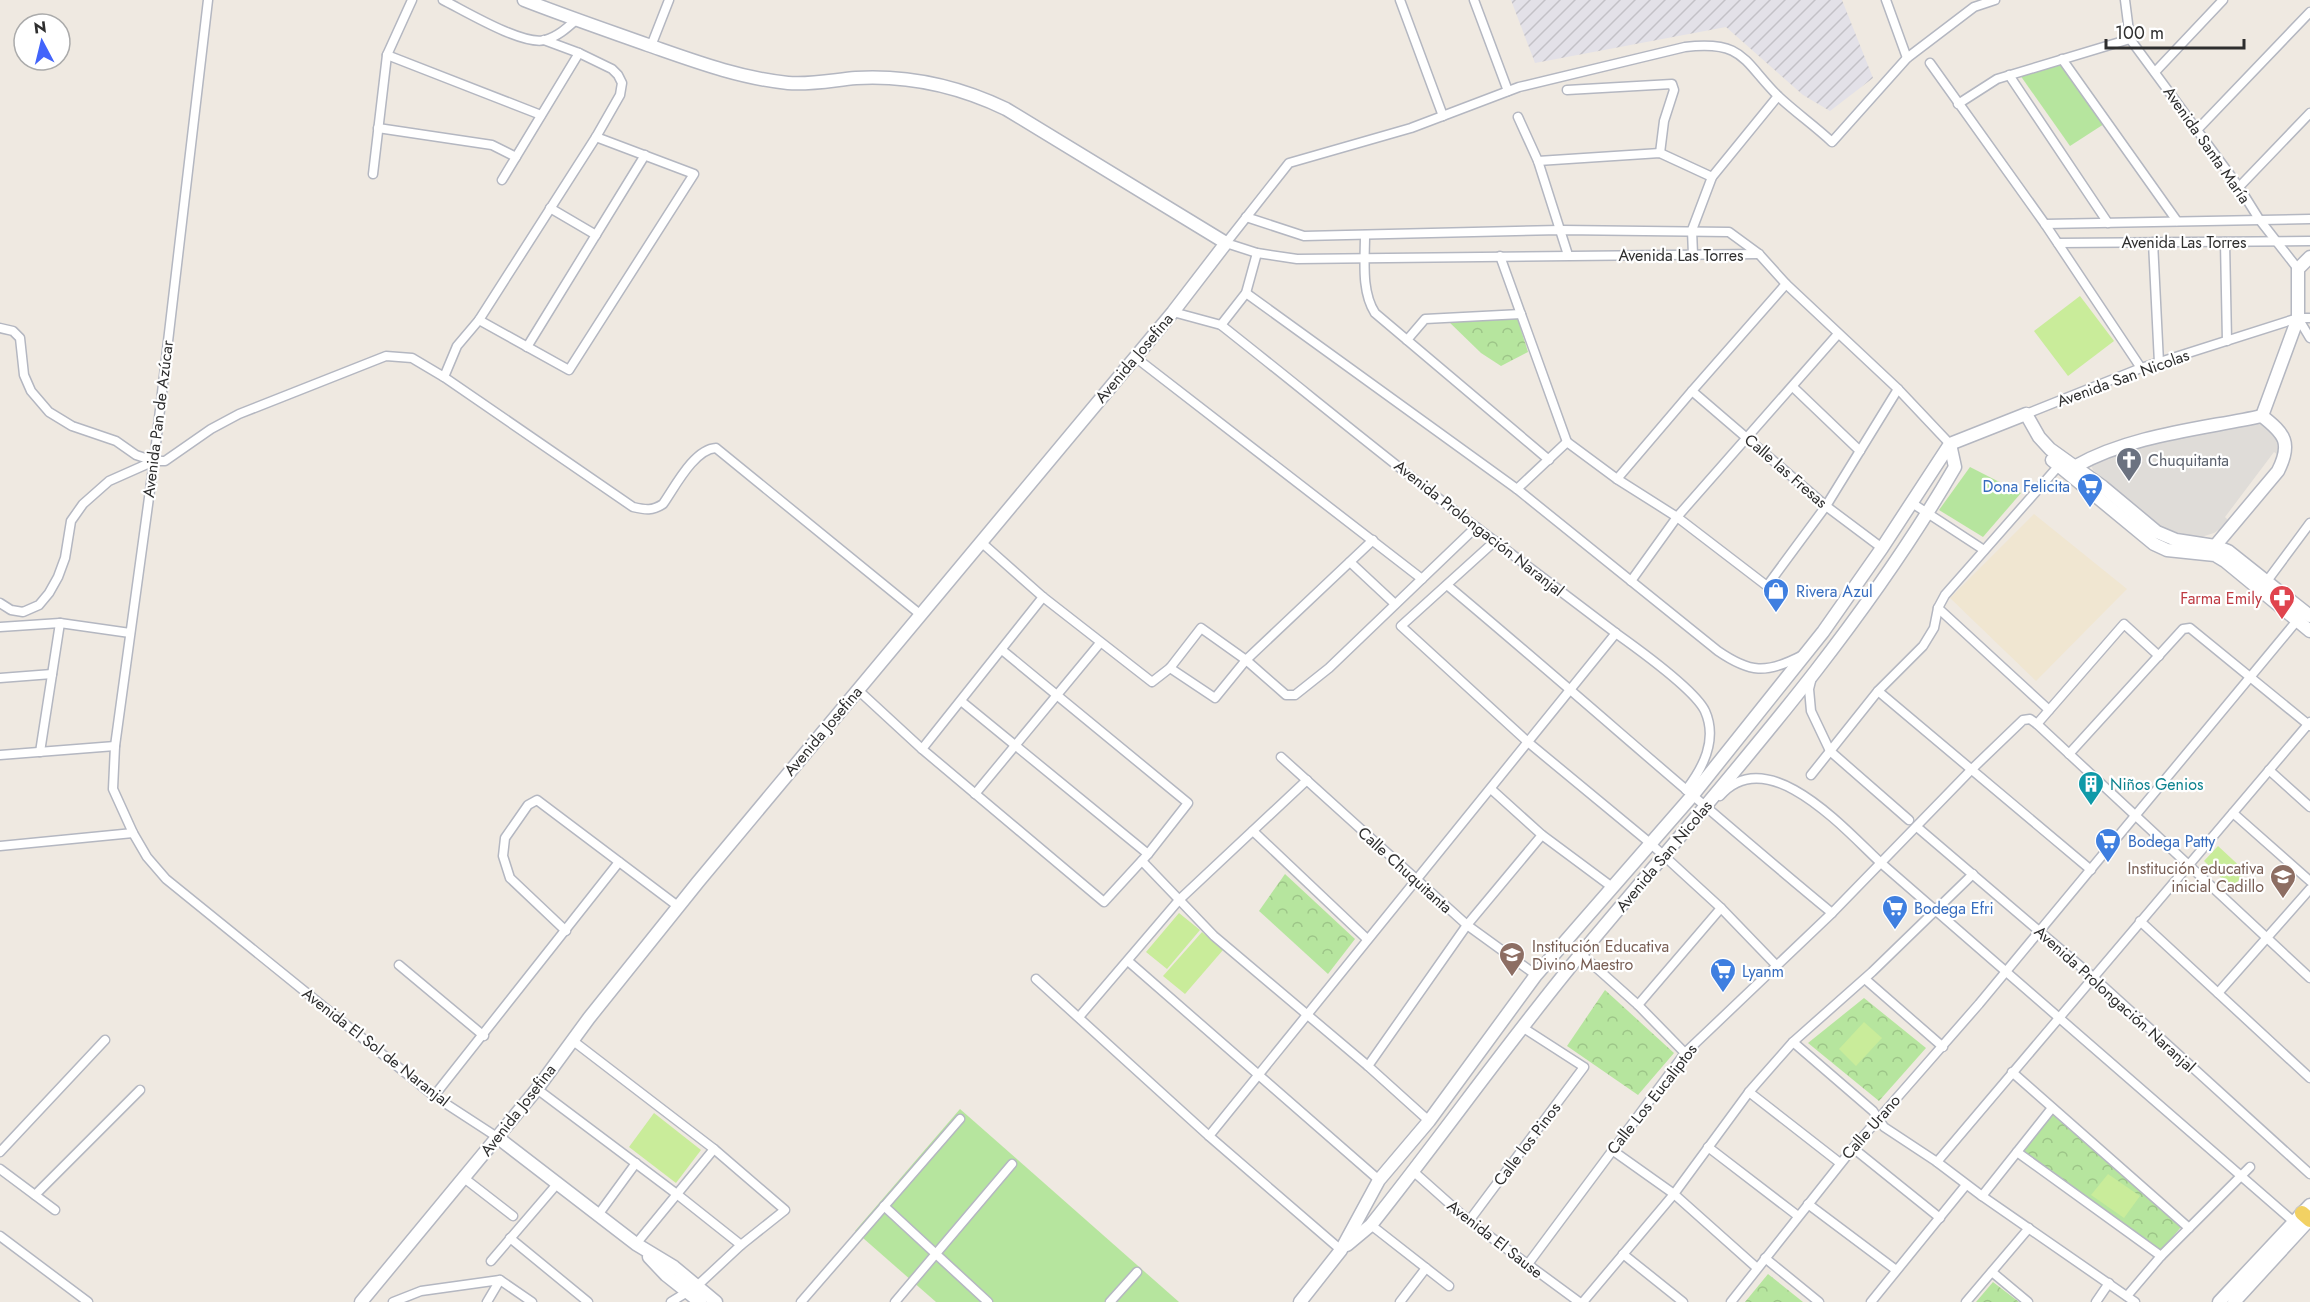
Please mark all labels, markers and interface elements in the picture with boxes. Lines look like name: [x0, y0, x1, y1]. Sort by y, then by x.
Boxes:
north arrow: [12, 12, 72, 72]
scale bar: [2106, 12, 2244, 50]
text: N: [33, 15, 48, 40]
text: 100 m: [2115, 20, 2164, 46]
street label: Avenida Santa María: [2158, 82, 2256, 208]
street label: Avenida Las Torres: [2121, 231, 2247, 254]
street label: Avenida Las Torres: [1618, 244, 1744, 267]
street label: Avenida Josefina: [1089, 308, 1179, 408]
street label: Avenida Pan de Azúcar: [137, 339, 179, 499]
street label: Avenida San Nicolas: [2054, 343, 2192, 413]
street label: Calle las Fresas: [1739, 428, 1833, 514]
church icon: Chuquitanta: [2114, 445, 2144, 483]
place label: Chuquitanta: [2148, 449, 2229, 472]
street label: Avenida Prolongación Naranjal: [1389, 454, 1569, 602]
supermarket icon: Dona Felicita: [2075, 471, 2105, 509]
place label: Dona Felicita: [1983, 475, 2070, 498]
shop icon: Rivera Azul: [1761, 576, 1791, 614]
place label: Rivera Azul: [1796, 580, 1873, 603]
pharmacy icon: Farma Emily: [2267, 583, 2297, 621]
place label: Farma Emily: [2180, 587, 2263, 610]
street label: Avenida Josefina: [778, 681, 868, 781]
building icon: Niños Genios: [2076, 769, 2106, 807]
place label: Niños Genios: [2110, 773, 2203, 796]
street label: Avenida San Nicolas: [1610, 795, 1718, 917]
street label: Calle Chuquitanta: [1353, 821, 1457, 919]
supermarket icon: Bodega Patty: [2093, 826, 2123, 864]
place label: Bodega Patty: [2128, 830, 2216, 853]
place label: Institución educativa inicial Cadillo: [2127, 857, 2264, 898]
school or university icon: Institución educativa inicial Cadillo: [2268, 862, 2298, 900]
supermarket icon: Bodega Efri: [1880, 893, 1910, 931]
place label: Bodega Efri: [1914, 897, 1994, 920]
street label: Avenida Prolongación Naranjal: [2029, 920, 2201, 1078]
place label: Institución Educativa Divino Maestro: [1532, 935, 1669, 976]
school or university icon: Institución Educativa Divino Maestro: [1497, 940, 1527, 978]
supermarket icon: Lyanm: [1708, 956, 1738, 994]
place label: Lyanm: [1742, 960, 1784, 983]
street label: Avenida El Sol de Naranjal: [297, 982, 455, 1112]
street label: Calle Los Eucaliptos: [1601, 1039, 1703, 1159]
street label: Avenida Josefina: [475, 1059, 561, 1161]
street label: Calle Urano: [1836, 1089, 1906, 1165]
street label: Calle los Pinos: [1488, 1097, 1566, 1191]
street label: Avenida El Sause: [1442, 1194, 1548, 1284]

